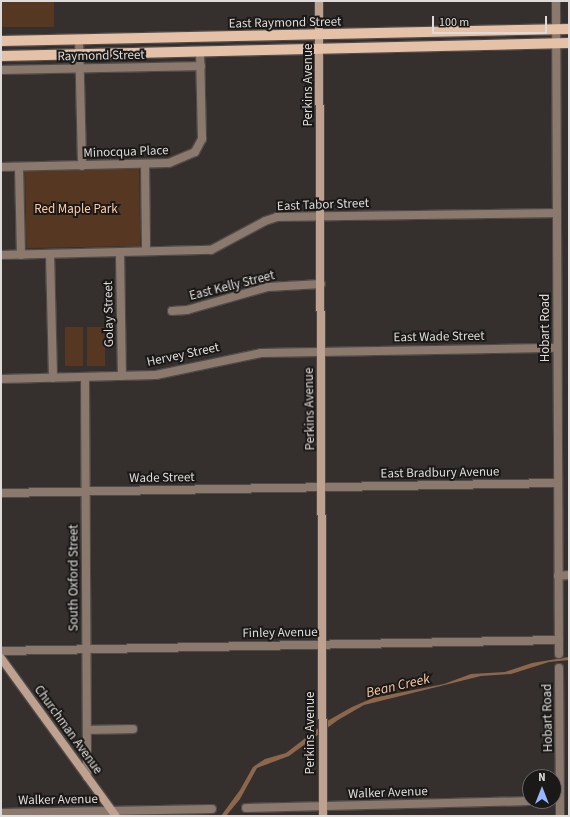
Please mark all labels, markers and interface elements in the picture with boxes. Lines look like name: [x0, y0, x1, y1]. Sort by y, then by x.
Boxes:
scale bar: [434, 8, 549, 34]
street label: East Raymond Street: [228, 14, 342, 32]
text: 100 m: [439, 14, 469, 31]
street label: Perkins Avenue: [300, 44, 316, 126]
street label: Raymond Street: [57, 47, 145, 65]
street label: Minocqua Place: [83, 143, 169, 161]
street label: East Tabor Street: [277, 196, 369, 214]
park label: Red Maple Park: [34, 201, 118, 217]
street label: East Kelly Street: [188, 268, 276, 304]
street label: Golay Street: [101, 281, 117, 347]
street label: Hobart Road: [537, 294, 553, 362]
street label: East Wade Street: [393, 328, 485, 346]
street label: Hervey Street: [145, 340, 221, 370]
street label: Perkins Avenue: [301, 367, 319, 451]
street label: East Bradbury Avenue: [380, 464, 500, 482]
street label: Wade Street: [129, 470, 195, 486]
street label: South Oxford Street: [66, 525, 82, 631]
street label: Finley Avenue: [242, 625, 318, 641]
water label: Bean Creek: [365, 671, 431, 701]
street label: Churchman Avenue: [31, 683, 105, 777]
street label: Hobart Road: [540, 684, 556, 752]
street label: Perkins Avenue: [302, 692, 318, 774]
north arrow: [522, 769, 562, 809]
text: N: [538, 770, 546, 785]
street label: Walker Avenue: [348, 784, 428, 802]
street label: Walker Avenue: [18, 792, 98, 808]

